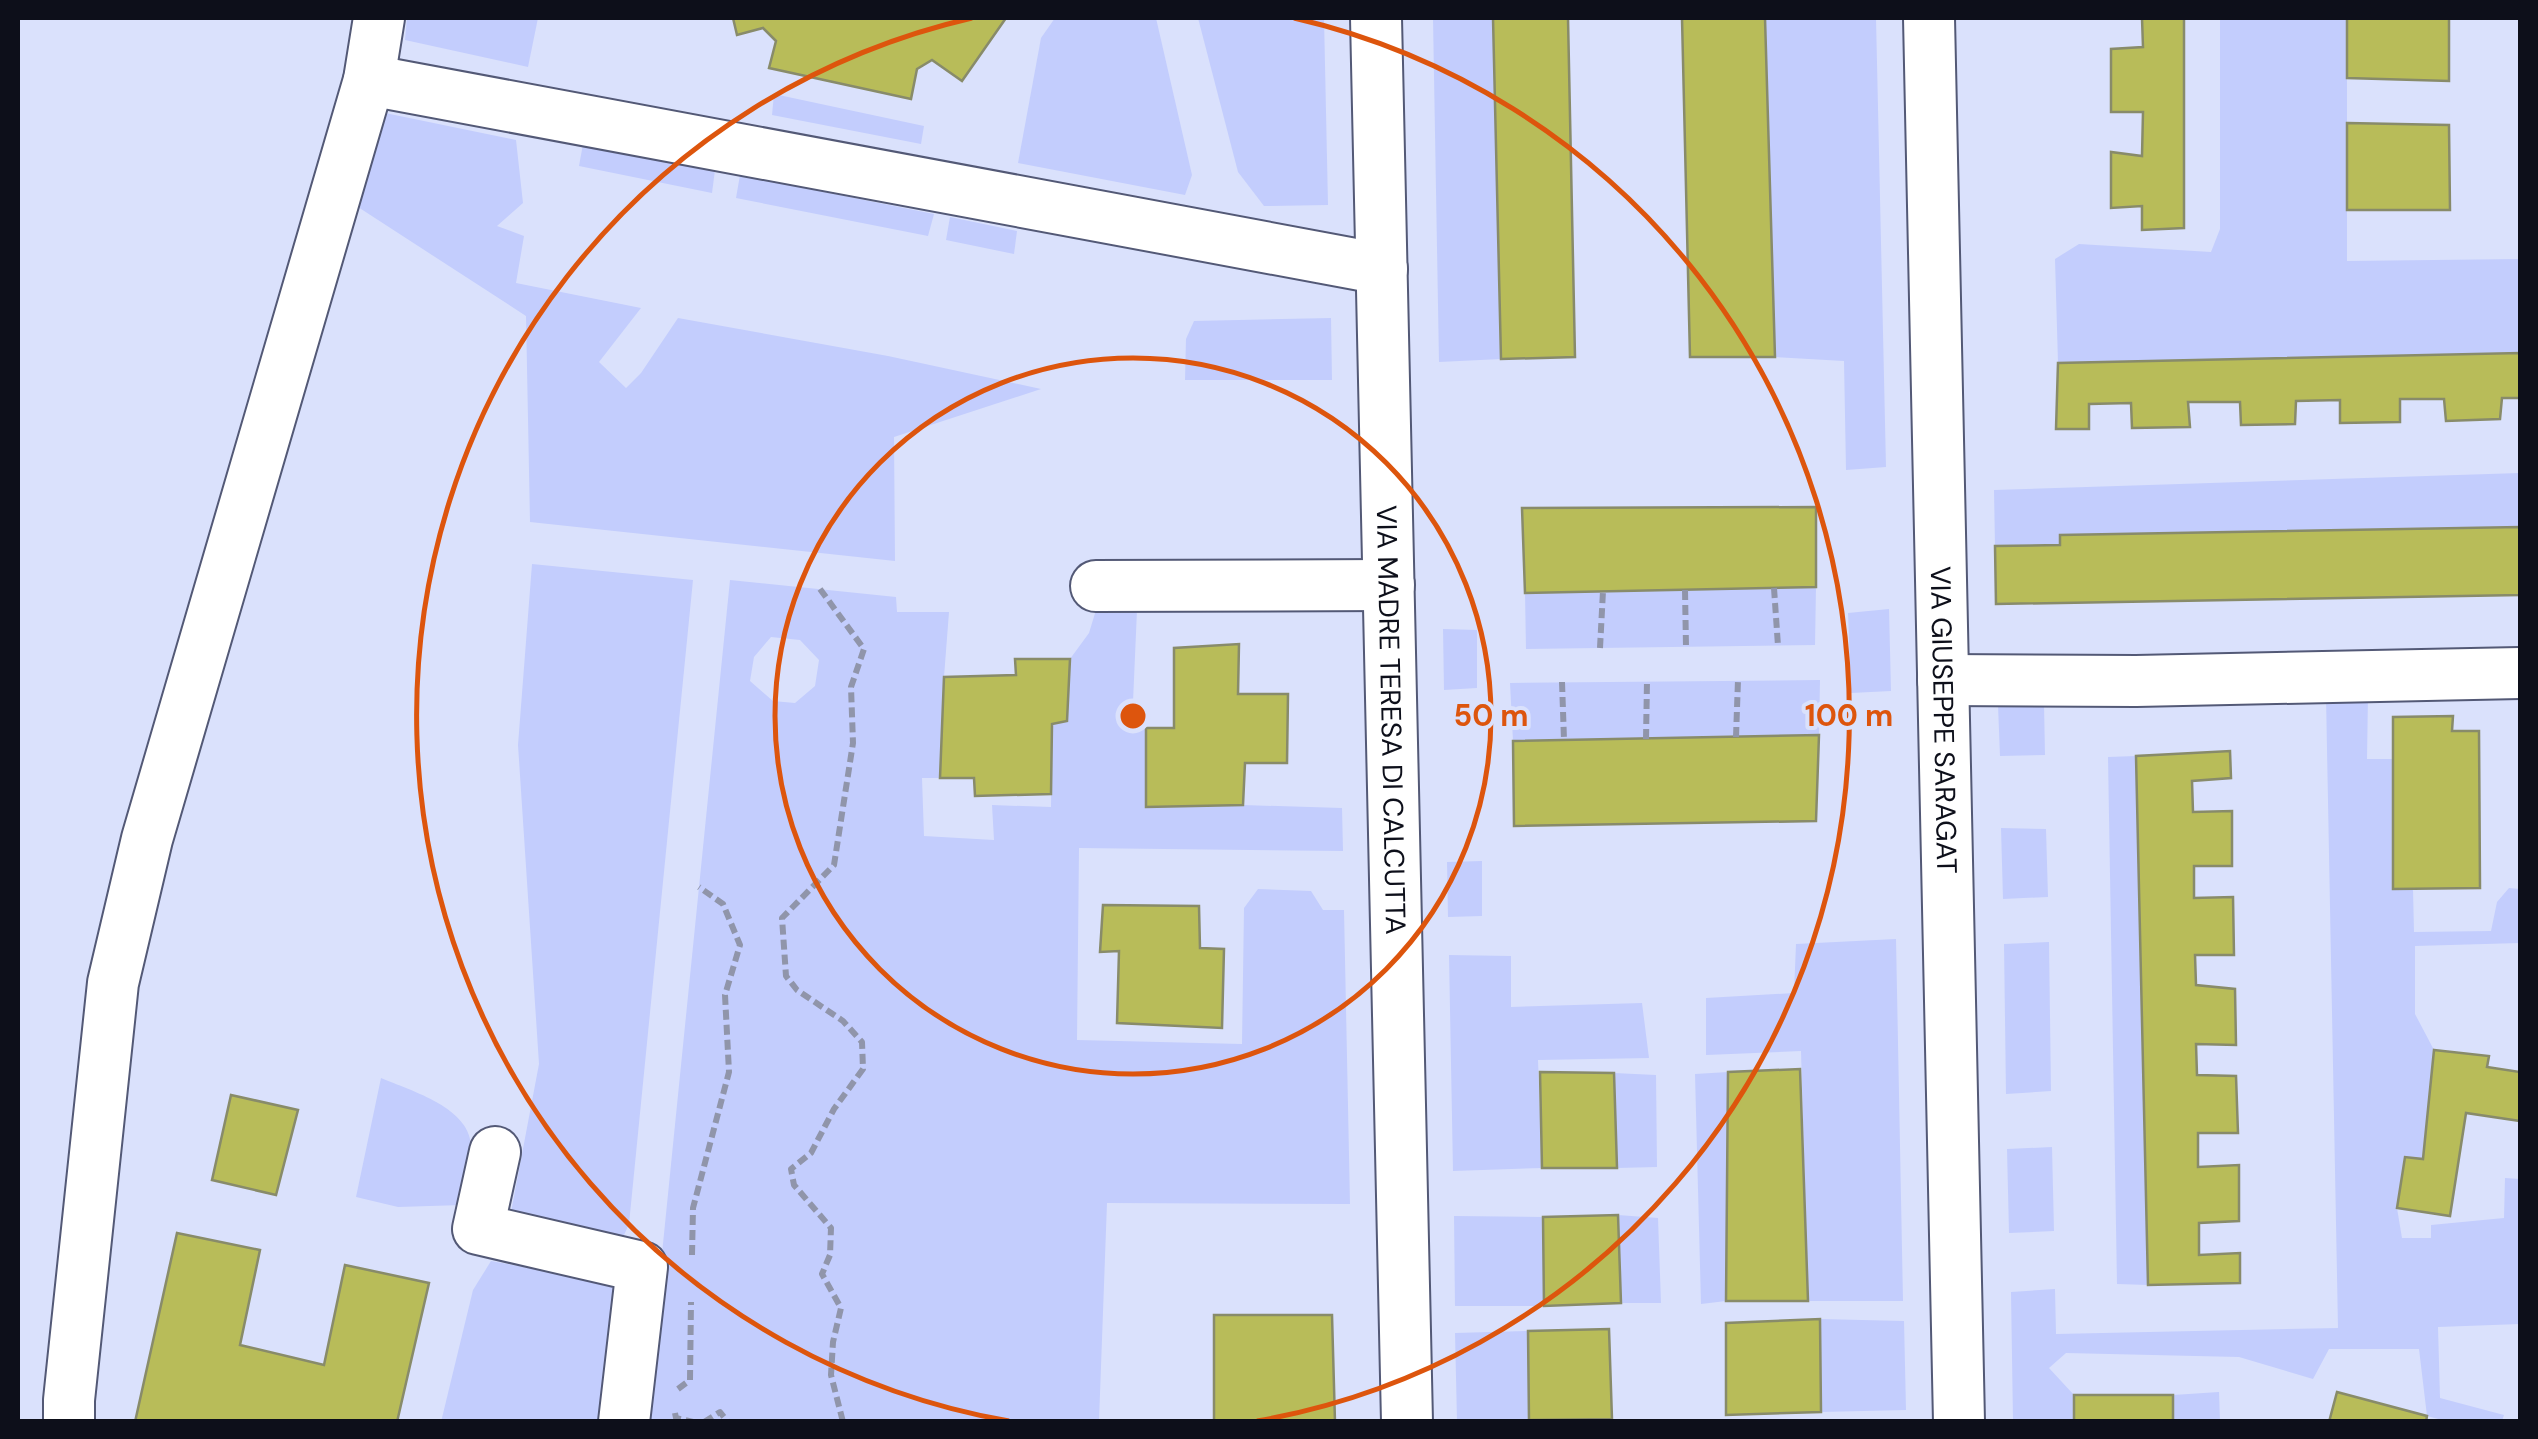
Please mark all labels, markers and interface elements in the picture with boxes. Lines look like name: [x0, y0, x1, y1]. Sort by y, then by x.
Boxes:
street label: VIA MADRE TERESA DI CALCUTTA: [1368, 505, 1414, 935]
street label: VIA GIUSEPPE SARAGAT: [1922, 566, 1965, 874]
text: 50 m: [1453, 696, 1529, 735]
text: 100 m: [1805, 696, 1893, 735]
centre of rings: [1115, 698, 1151, 734]

